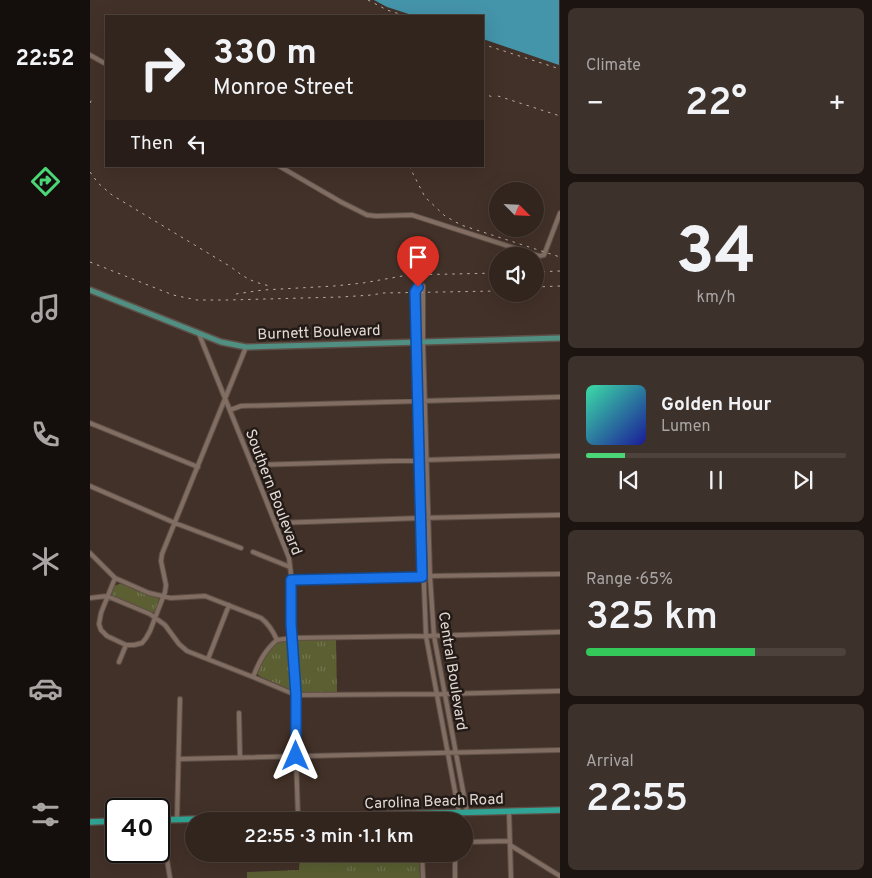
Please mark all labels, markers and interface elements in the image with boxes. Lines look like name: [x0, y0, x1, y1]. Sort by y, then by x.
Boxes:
text: 330 m: [213, 32, 317, 76]
icon: right: [130, 35, 195, 100]
text: 22:52: [15, 46, 75, 73]
text: Climate: [586, 56, 641, 76]
text: Monroe Street: [213, 75, 354, 102]
text: 22°: [685, 80, 747, 129]
text: −: [586, 87, 604, 123]
text: +: [828, 87, 846, 123]
icon: left: [183, 130, 211, 158]
text: Then: [130, 132, 173, 156]
icon: directions: [28, 164, 63, 199]
north arrow: [489, 182, 544, 238]
map controls: [489, 182, 544, 302]
text: 34: [676, 214, 756, 296]
pin: [397, 236, 439, 287]
icon: arrive: [404, 243, 432, 271]
button: sound: [489, 247, 544, 302]
text: km/h: [697, 288, 735, 308]
icon: music: [28, 291, 63, 326]
street label: Burnett Boulevard: [257, 322, 381, 345]
text: Golden Hour: [661, 393, 772, 417]
icon: phone: [28, 417, 63, 452]
text: Lumen: [661, 417, 711, 437]
street label: Southern Boulevard: [240, 427, 305, 558]
icon: previous: [615, 466, 643, 494]
icon: pause: [702, 466, 730, 494]
icon: next: [789, 466, 817, 494]
icon: climate: [28, 544, 63, 579]
text: Range · 65%: [586, 570, 673, 590]
text: 325 km: [586, 594, 718, 643]
street label: Central Boulevard: [433, 610, 470, 732]
icon: car: [28, 671, 63, 706]
position arrow: [269, 729, 321, 781]
text: Arrival: [586, 752, 634, 772]
text: 22:55: [586, 776, 688, 825]
street label: Carolina Beach Road: [364, 791, 504, 814]
icon: filters: [28, 797, 63, 832]
speed limit sign: 40: [105, 798, 170, 863]
text: 22:55 · 3 min · 1.1 km: [244, 825, 414, 849]

